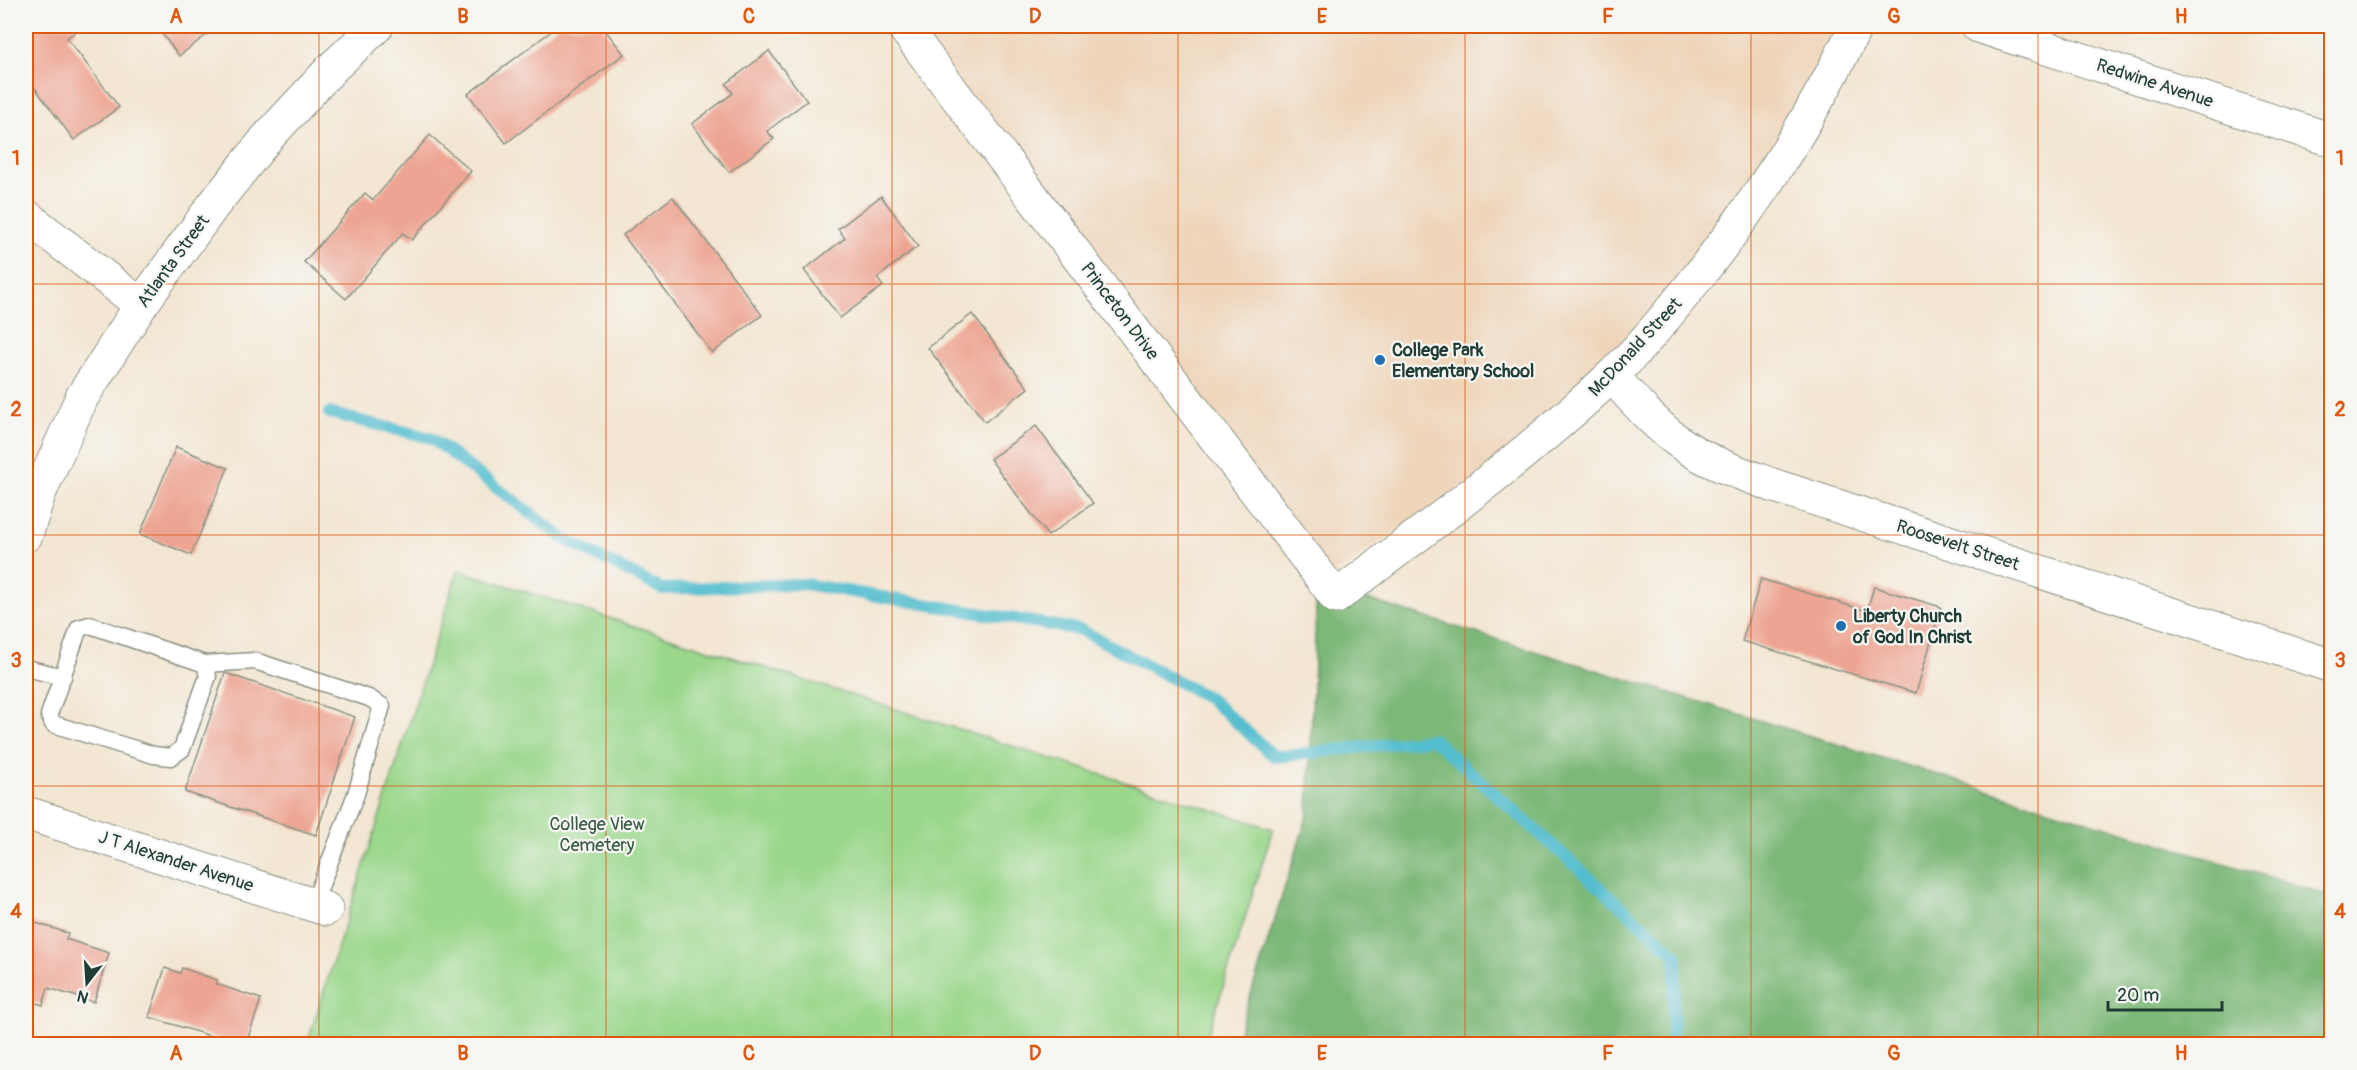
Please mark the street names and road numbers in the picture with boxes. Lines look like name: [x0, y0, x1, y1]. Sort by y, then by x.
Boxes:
street label: Redwine Avenue: [2093, 54, 2216, 113]
street label: Atlanta Street: [132, 210, 215, 312]
street label: Princeton Drive: [1075, 258, 1164, 365]
street label: McDonald Street: [1584, 292, 1688, 402]
street label: Roosevelt Street: [1893, 515, 2023, 576]
street label: J T Alexander Avenue: [95, 826, 256, 897]

